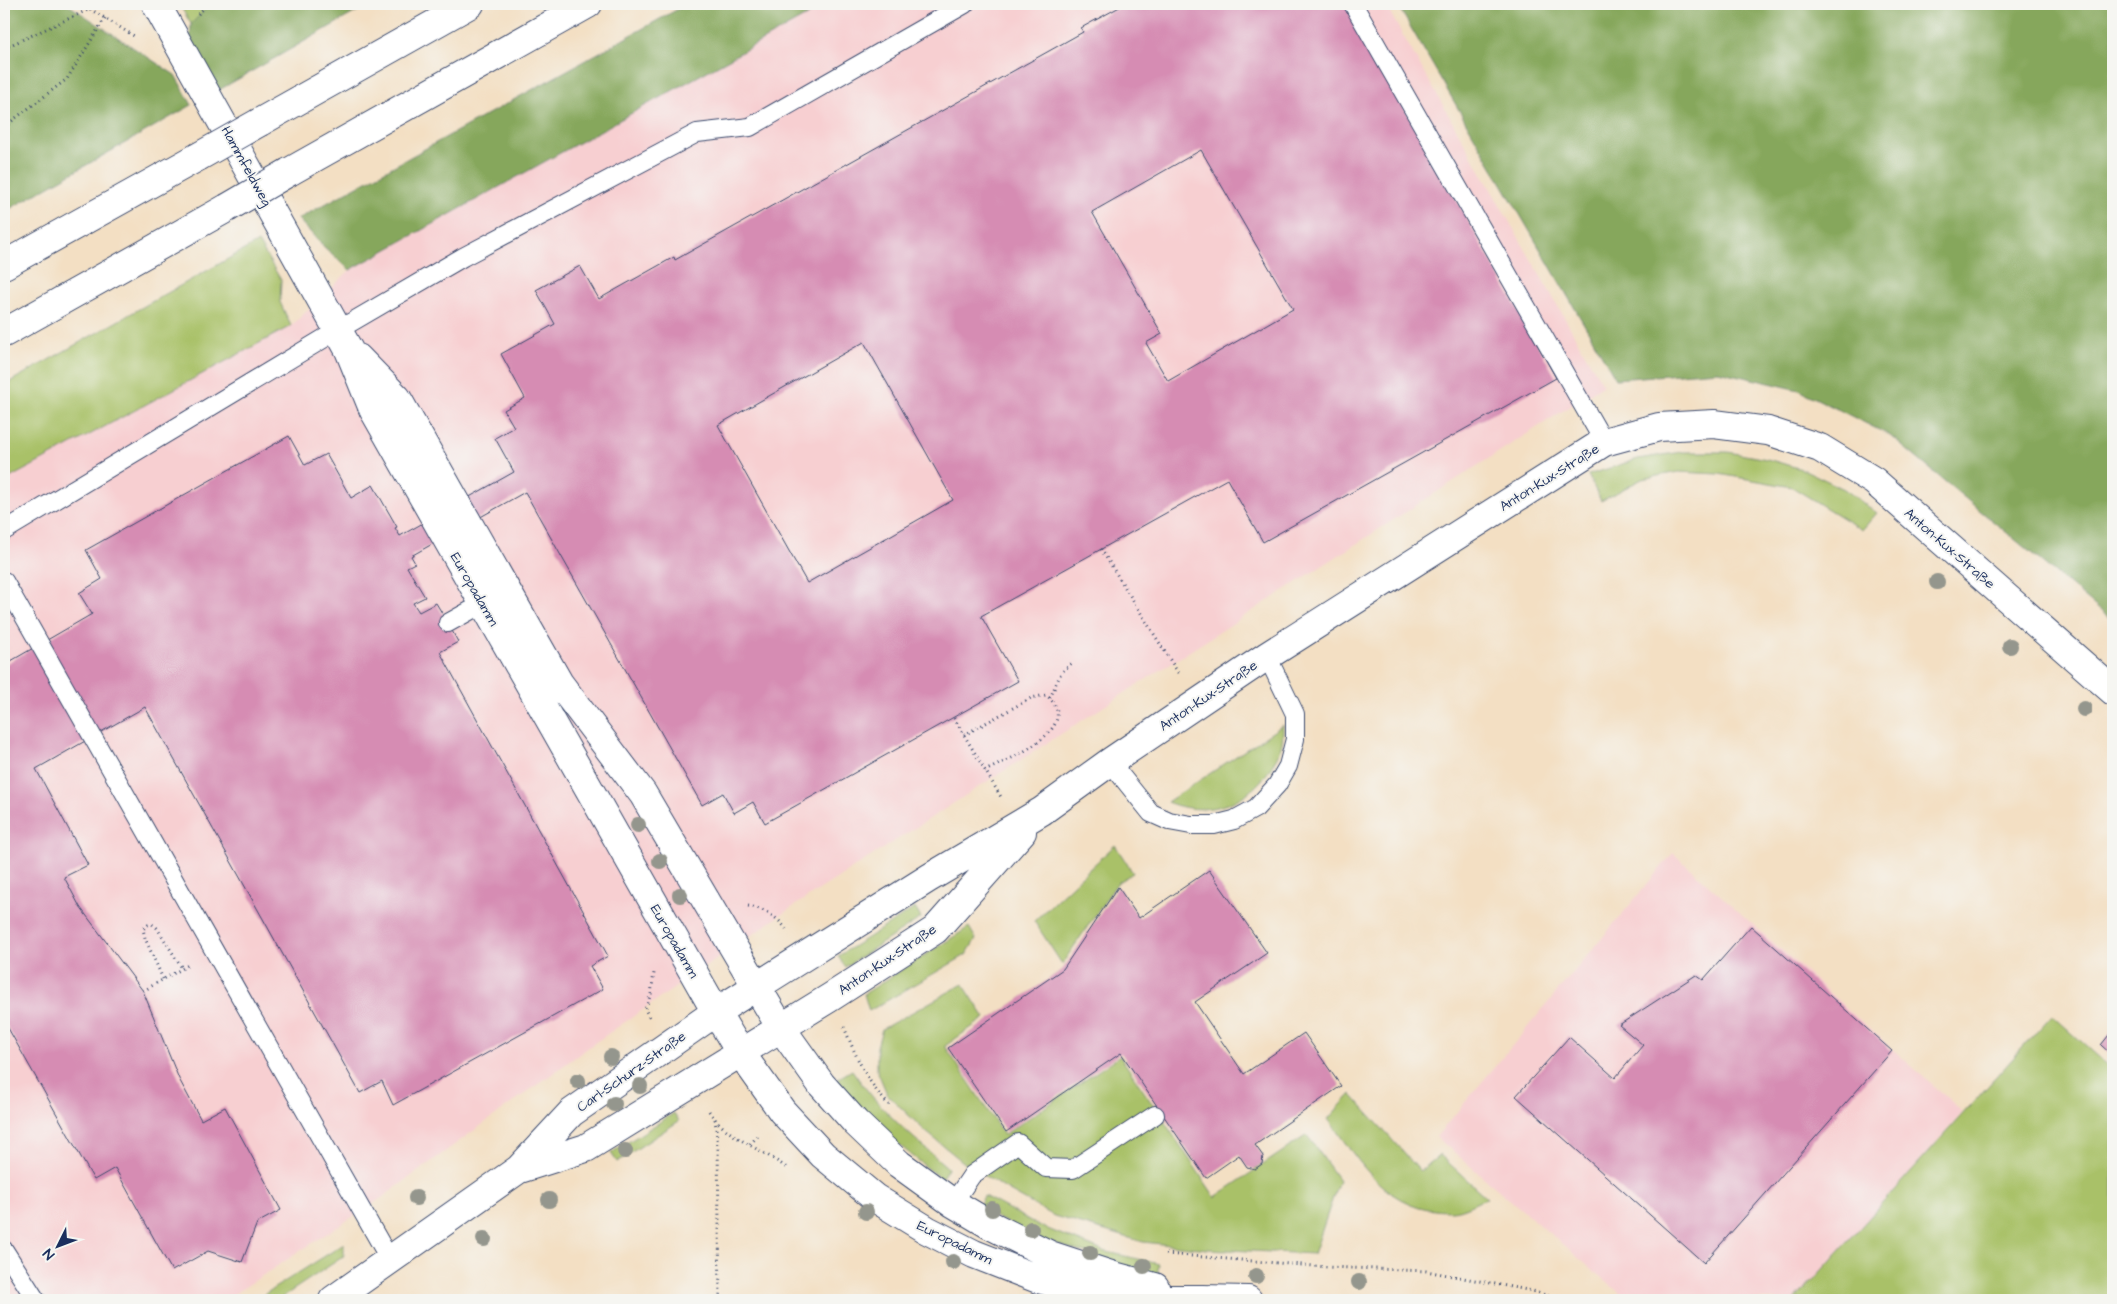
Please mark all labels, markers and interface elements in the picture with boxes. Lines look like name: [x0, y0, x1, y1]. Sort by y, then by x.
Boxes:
street label: Hammfeldweg: [216, 123, 276, 210]
street label: Anton-Kux-Straße: [1496, 439, 1604, 517]
street label: Anton-Kux-Straße: [1900, 504, 1999, 594]
street label: Europadamm: [445, 549, 503, 630]
street label: Anton-Kux-Straße: [1156, 655, 1262, 736]
street label: Europadamm: [645, 901, 703, 982]
street label: Anton-Kux-Straße: [835, 919, 941, 1000]
street label: Carl-Schurz-Straße: [573, 1026, 691, 1117]
street label: Europadamm: [913, 1216, 996, 1270]
north arrow: [32, 1222, 82, 1272]
text: N: [39, 1244, 59, 1264]

